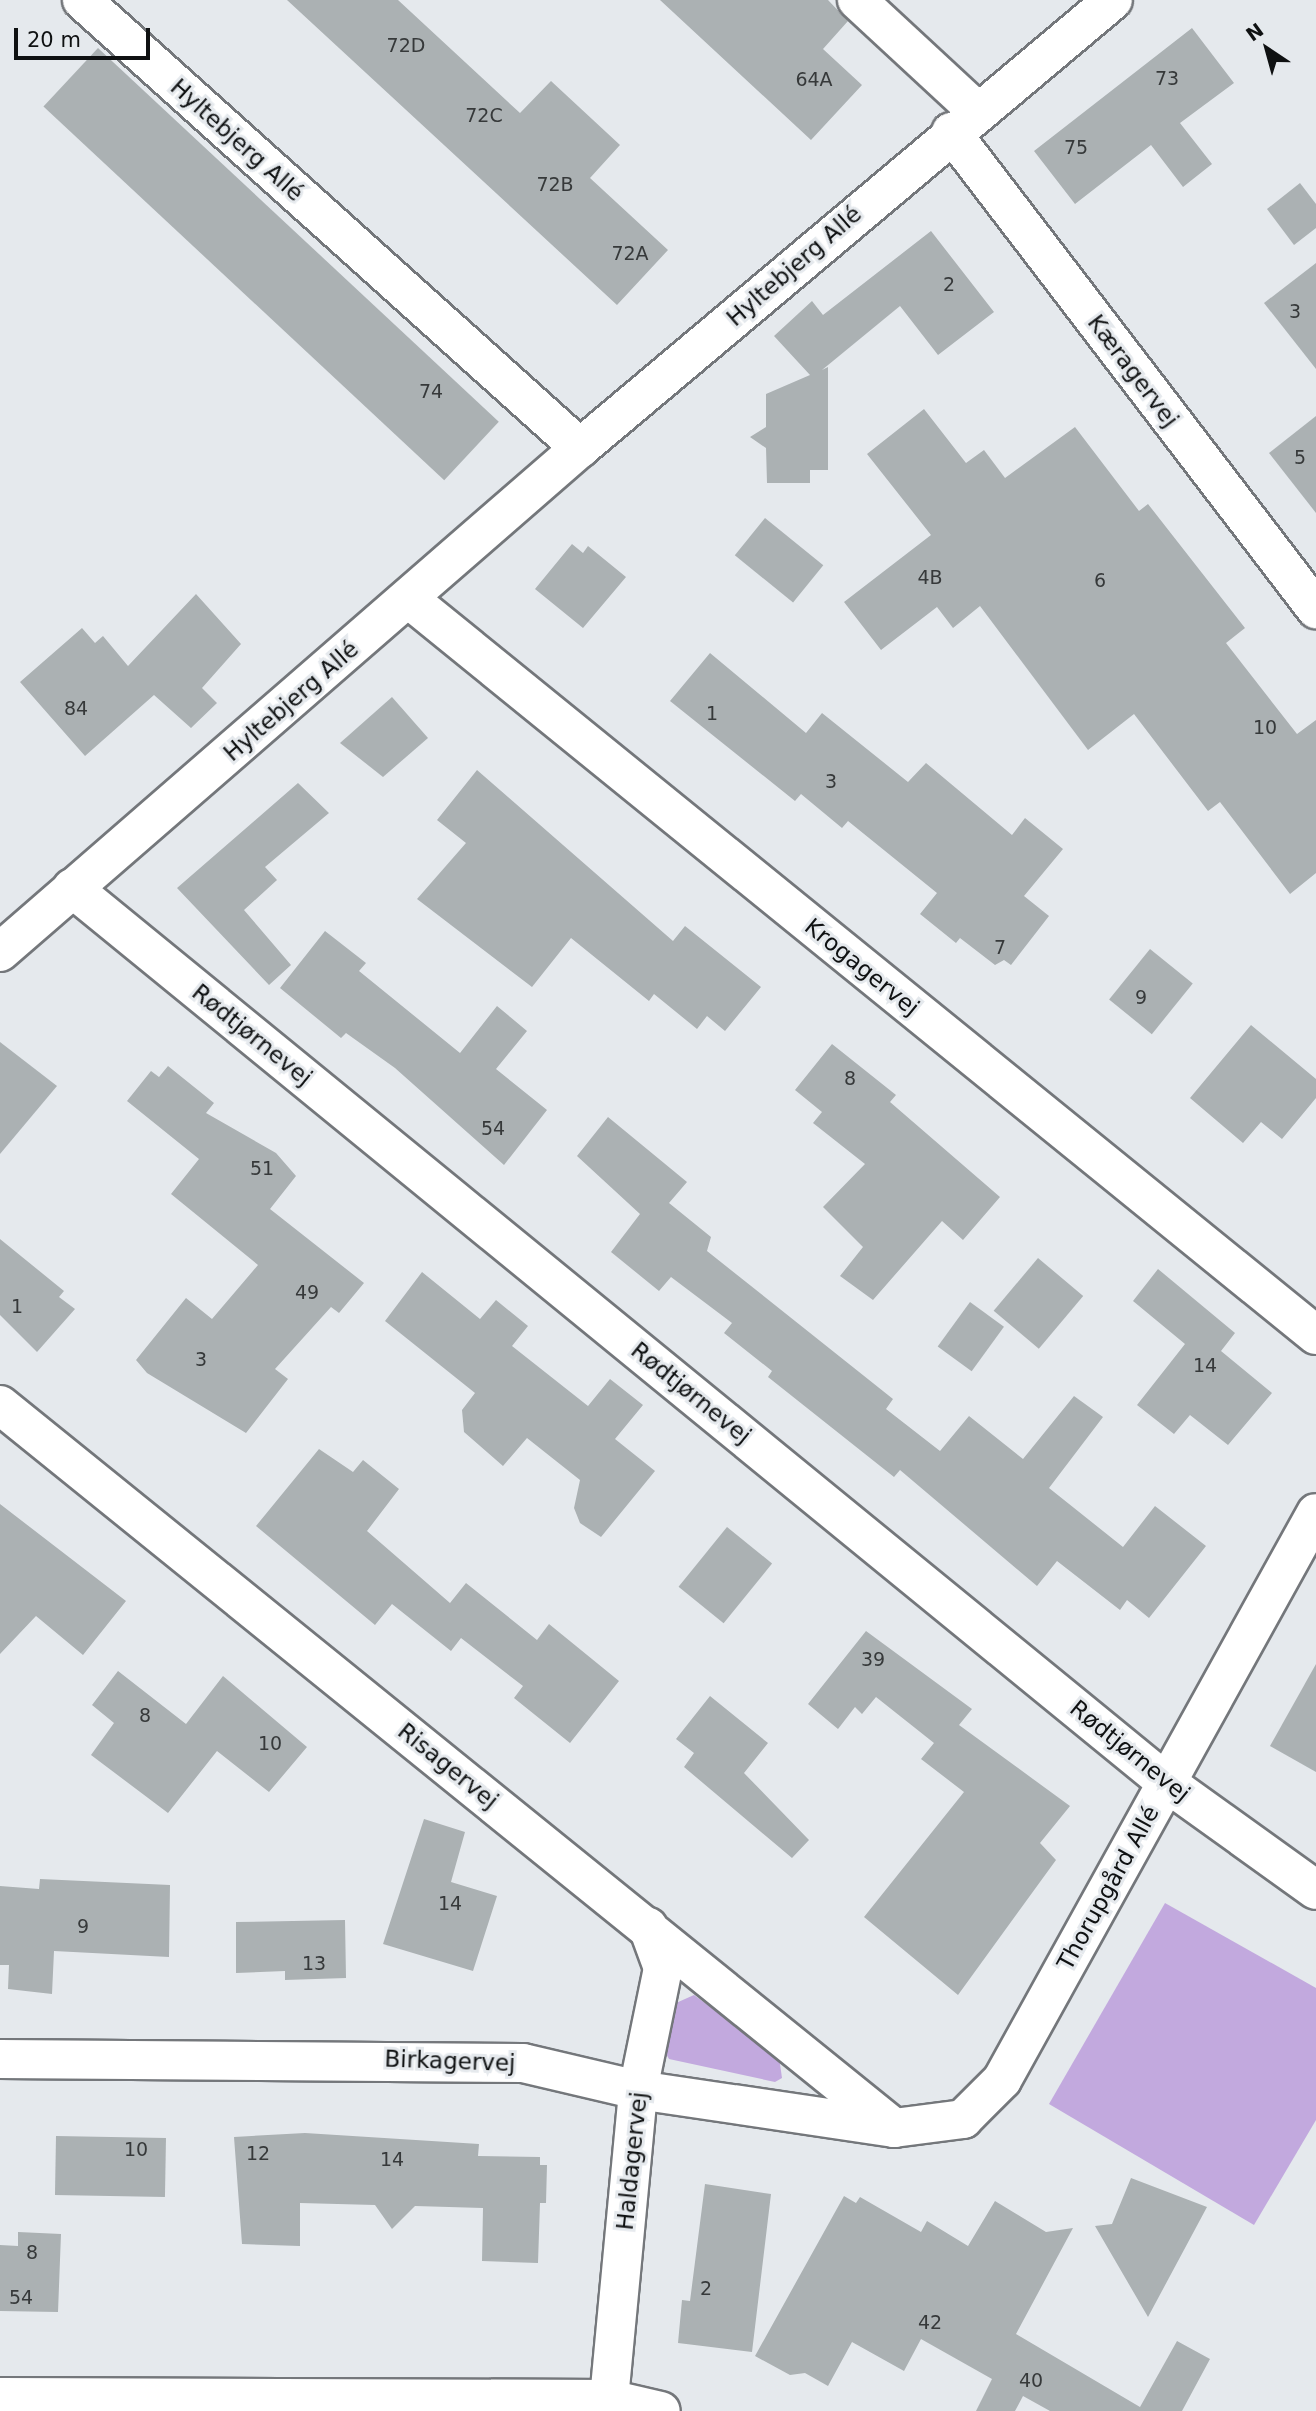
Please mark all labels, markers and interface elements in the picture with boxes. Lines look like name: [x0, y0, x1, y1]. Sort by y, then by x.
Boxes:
scale bar: [18, 14, 154, 58]
north arrow: [1232, 14, 1302, 84]
text: N: [1242, 18, 1268, 46]
text: 20 m: [27, 28, 81, 52]
house number: 72D: [387, 35, 425, 57]
house number: 73: [1155, 68, 1179, 90]
house number: 64A: [795, 69, 833, 91]
street label: Hyltebjerg Allé: [165, 73, 309, 207]
house number: 72C: [465, 105, 503, 127]
house number: 75: [1064, 137, 1088, 159]
house number: 72B: [536, 174, 574, 196]
street label: Hyltebjerg Allé: [721, 200, 867, 332]
house number: 72A: [611, 243, 649, 265]
house number: 2: [943, 274, 955, 296]
house number: 3: [1289, 301, 1301, 323]
street label: Kæragervej: [1082, 309, 1184, 433]
house number: 74: [419, 381, 443, 403]
house number: 5: [1294, 447, 1306, 469]
house number: 4B: [917, 567, 943, 589]
house number: 6: [1094, 570, 1106, 592]
street label: Hyltebjerg Allé: [218, 635, 364, 767]
house number: 84: [64, 698, 88, 720]
house number: 1: [706, 703, 718, 725]
house number: 10: [1253, 717, 1277, 739]
house number: 3: [825, 771, 837, 793]
street label: Krogagervej: [799, 912, 925, 1022]
house number: 7: [994, 937, 1006, 959]
street label: Rødtjørnevej: [187, 978, 317, 1092]
house number: 9: [1135, 987, 1147, 1009]
house number: 8: [844, 1068, 856, 1090]
house number: 54: [481, 1118, 505, 1140]
house number: 51: [250, 1158, 274, 1180]
house number: 49: [295, 1282, 319, 1304]
house number: 1: [11, 1296, 23, 1318]
street label: Rødtjørnevej: [626, 1336, 756, 1450]
house number: 3: [195, 1349, 207, 1371]
house number: 14: [1193, 1355, 1217, 1377]
house number: 39: [861, 1649, 885, 1671]
street label: Rødtjørnevej: [1065, 1694, 1195, 1808]
house number: 8: [139, 1705, 151, 1727]
street label: Risagervej: [392, 1717, 504, 1815]
house number: 10: [258, 1733, 282, 1755]
street label: Thorupgård Allé: [1051, 1801, 1165, 1975]
house number: 14: [438, 1893, 462, 1915]
house number: 9: [77, 1916, 89, 1938]
house number: 13: [302, 1953, 326, 1975]
street label: Birkagervej: [384, 2045, 516, 2077]
street label: Haldagervej: [611, 2091, 653, 2231]
house number: 10: [124, 2139, 148, 2161]
house number: 12: [246, 2143, 270, 2165]
house number: 14: [380, 2149, 404, 2171]
house number: 8: [26, 2242, 38, 2264]
house number: 2: [700, 2278, 712, 2300]
house number: 54: [9, 2287, 33, 2309]
house number: 42: [918, 2312, 942, 2334]
house number: 40: [1019, 2370, 1043, 2392]

